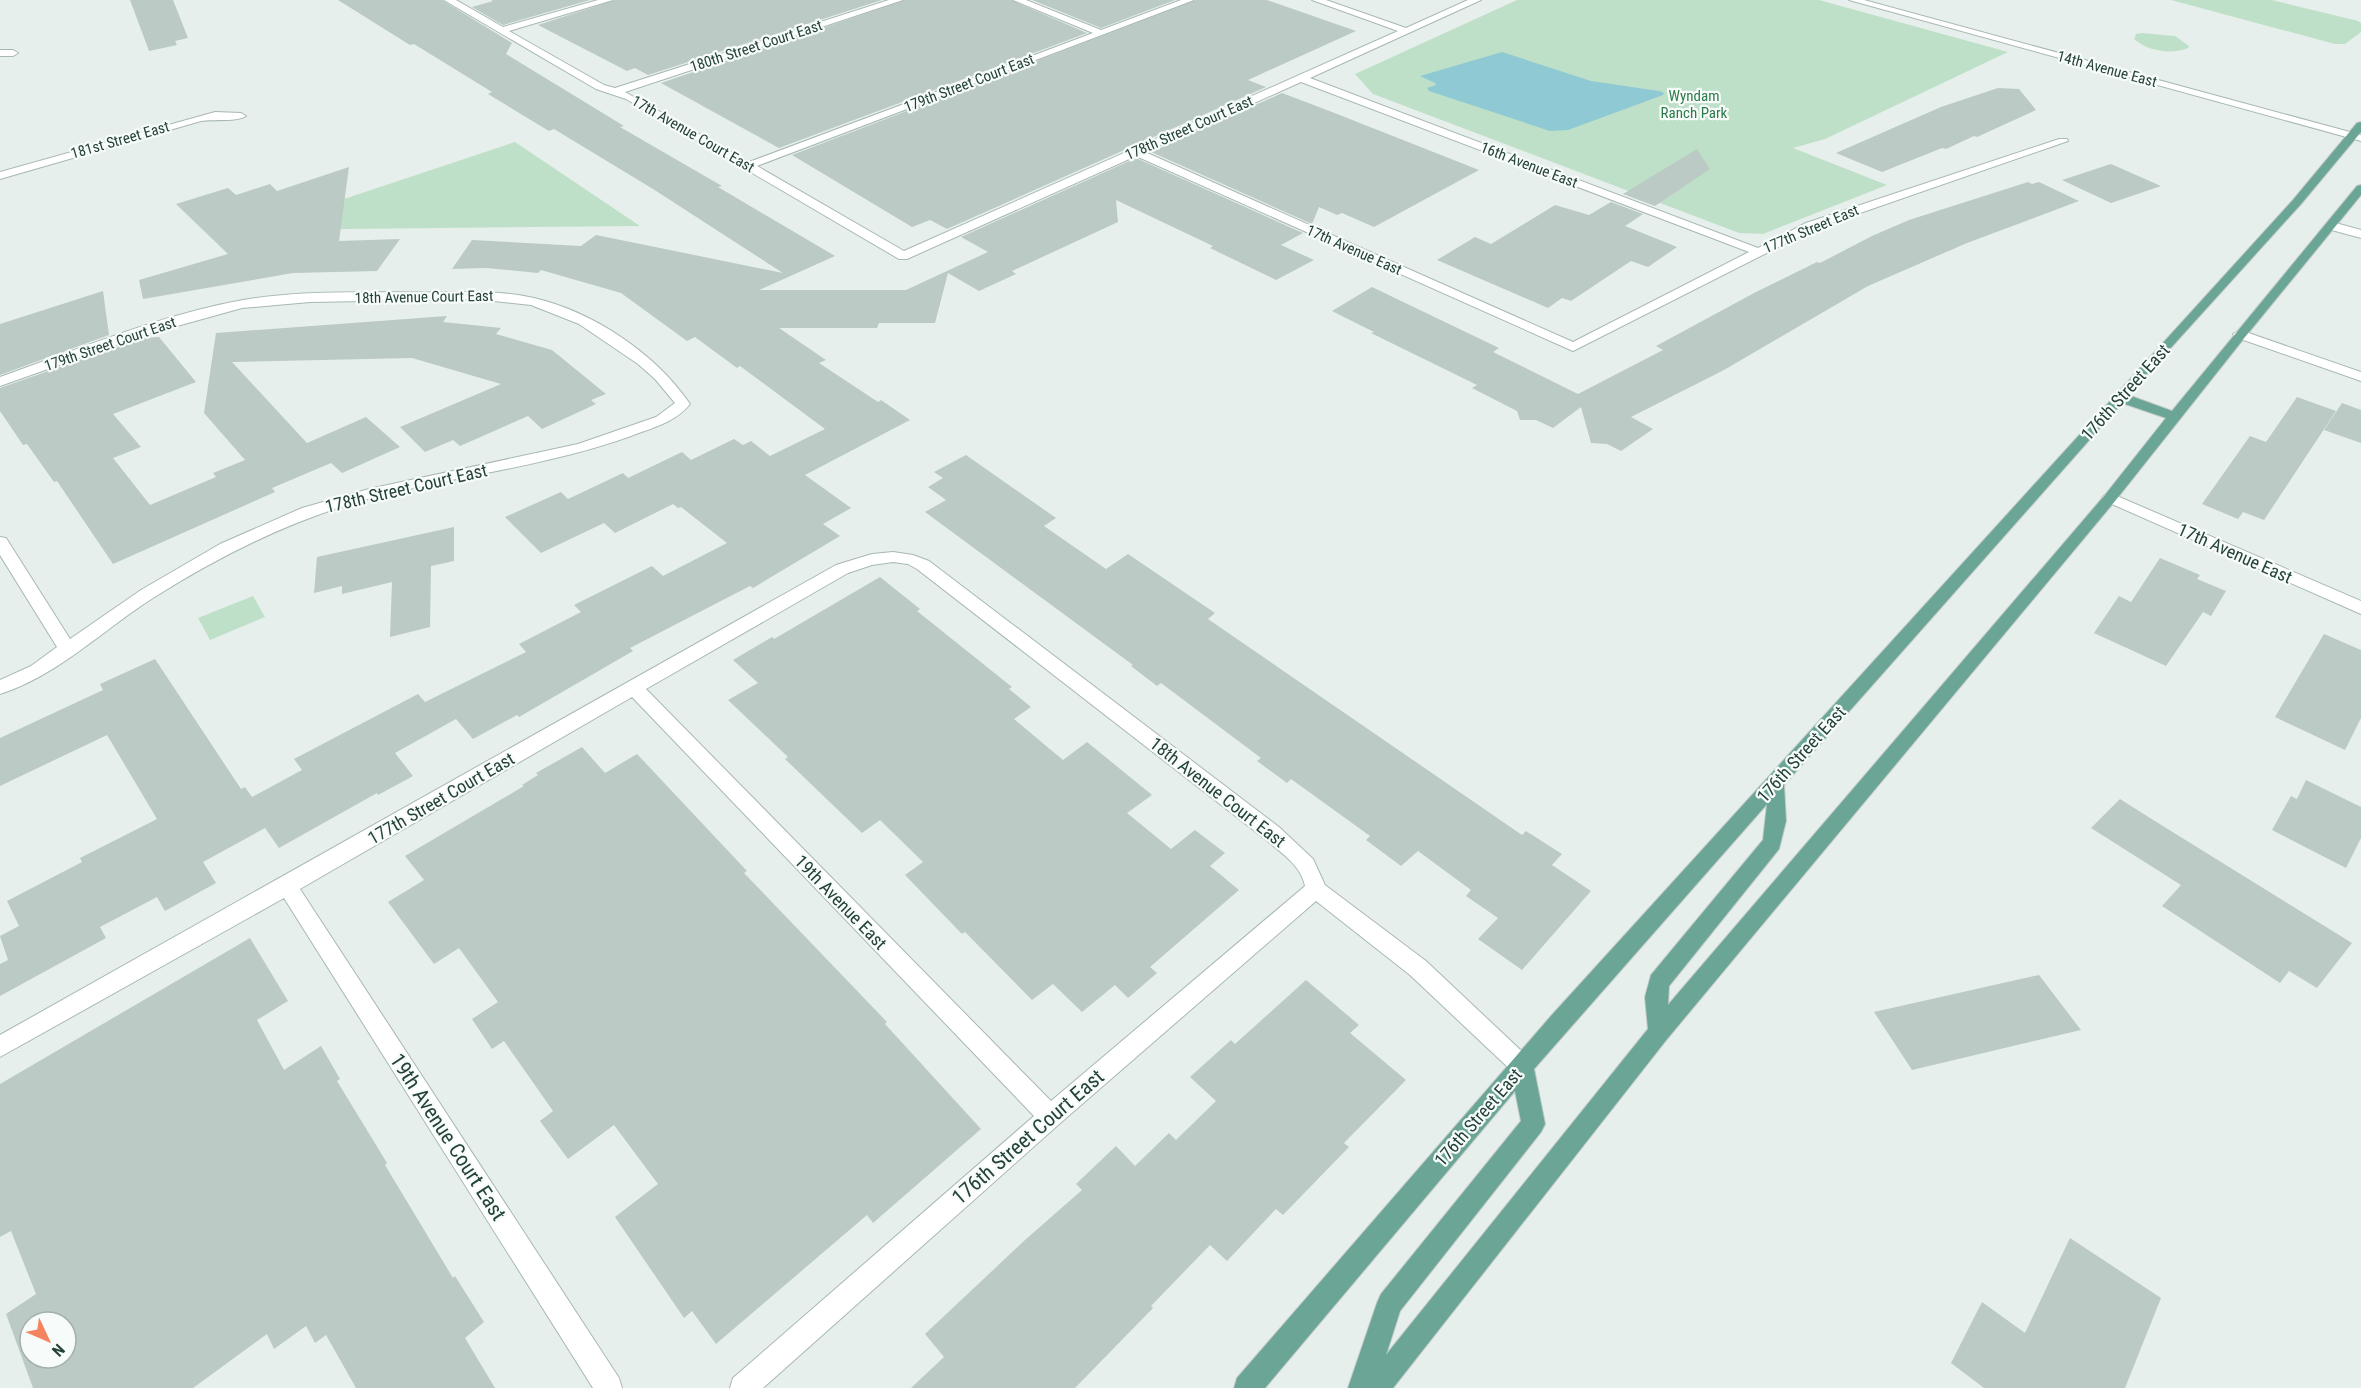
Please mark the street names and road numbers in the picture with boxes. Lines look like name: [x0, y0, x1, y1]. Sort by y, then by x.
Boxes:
street label: 180th Street Court East: [688, 16, 824, 76]
street label: 14th Avenue East: [2055, 47, 2159, 91]
street label: 179th Street Court East: [901, 50, 1037, 116]
street label: 17th Avenue Court East: [628, 92, 758, 176]
street label: 178th Street Court East: [1122, 92, 1256, 164]
street label: 181st Street East: [69, 117, 171, 163]
street label: 16th Avenue East: [1478, 138, 1580, 192]
street label: 177th Street East: [1761, 201, 1861, 257]
street label: 17th Avenue East: [1304, 221, 1404, 279]
street label: 18th Avenue Court East: [355, 287, 493, 307]
street label: 179th Street Court East: [42, 313, 178, 375]
street label: 176th Street East: [2076, 340, 2174, 444]
street label: 178th Street Court East: [323, 459, 489, 517]
street label: 17th Avenue East: [2175, 518, 2295, 588]
street label: 176th Street East: [1752, 702, 1850, 806]
street label: 18th Avenue Court East: [1146, 733, 1290, 851]
street label: 177th Street Court East: [364, 748, 518, 848]
street label: 19th Avenue East: [791, 850, 891, 954]
street label: 19th Avenue Court East: [385, 1049, 511, 1225]
street label: 176th Street East: [1430, 1064, 1526, 1170]
street label: 176th Street Court East: [947, 1065, 1109, 1209]

